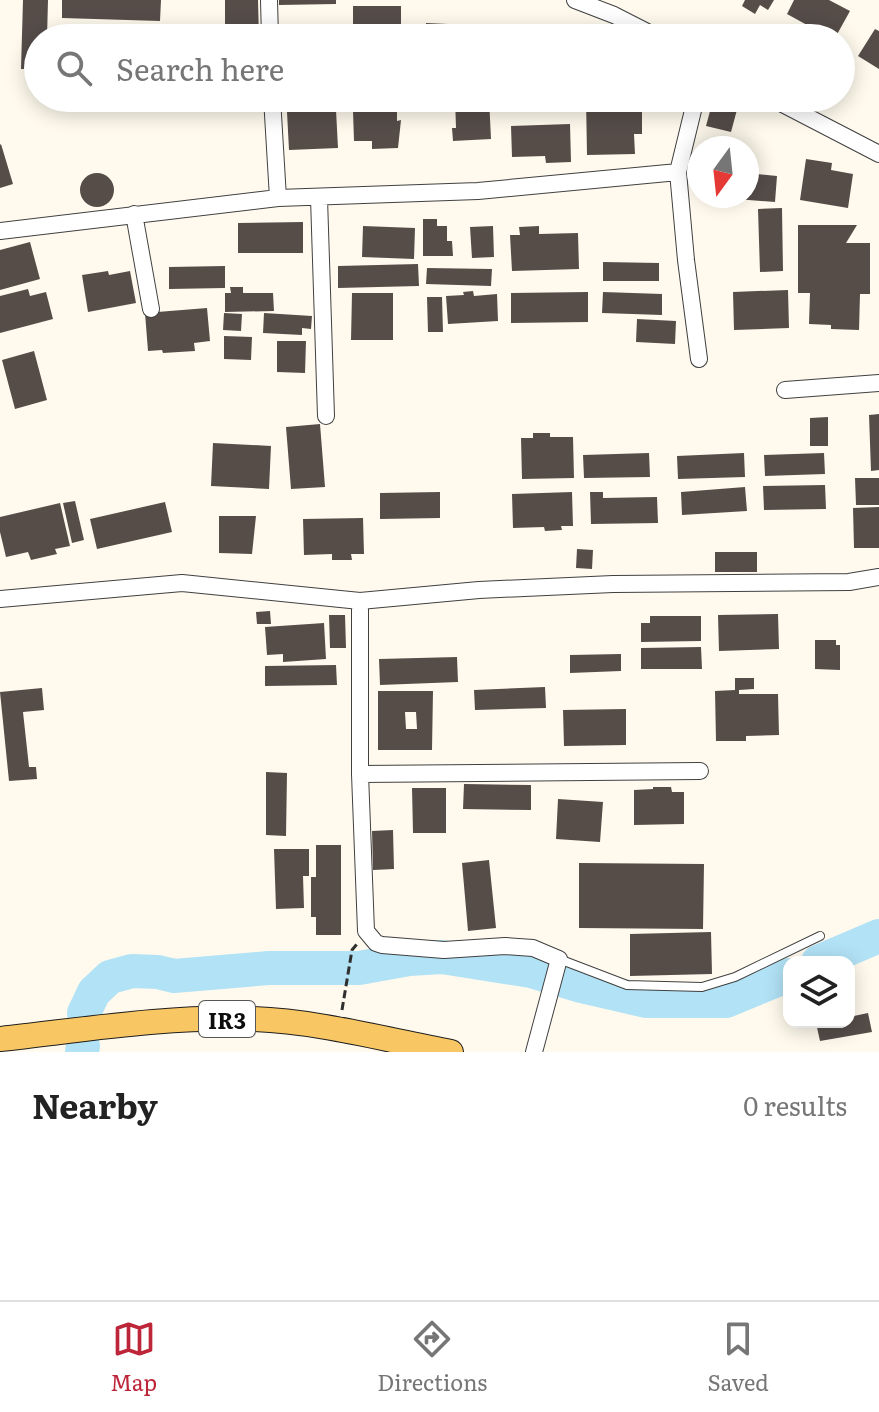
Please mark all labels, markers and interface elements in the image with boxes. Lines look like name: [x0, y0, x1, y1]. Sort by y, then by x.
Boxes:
search box: [24, 24, 855, 112]
icon: search: [52, 46, 96, 90]
text: Search here: [116, 46, 284, 90]
north arrow: [687, 136, 759, 208]
map controls: [783, 956, 855, 1028]
button: layers: [783, 956, 855, 1028]
road number: IR3: [199, 1001, 255, 1037]
text: Nearby: [32, 1079, 158, 1129]
text: 0 results: [743, 1085, 847, 1124]
tab: Map: [110, 1317, 157, 1398]
tab: Directions: [377, 1317, 487, 1398]
tab: Saved: [708, 1317, 769, 1398]

